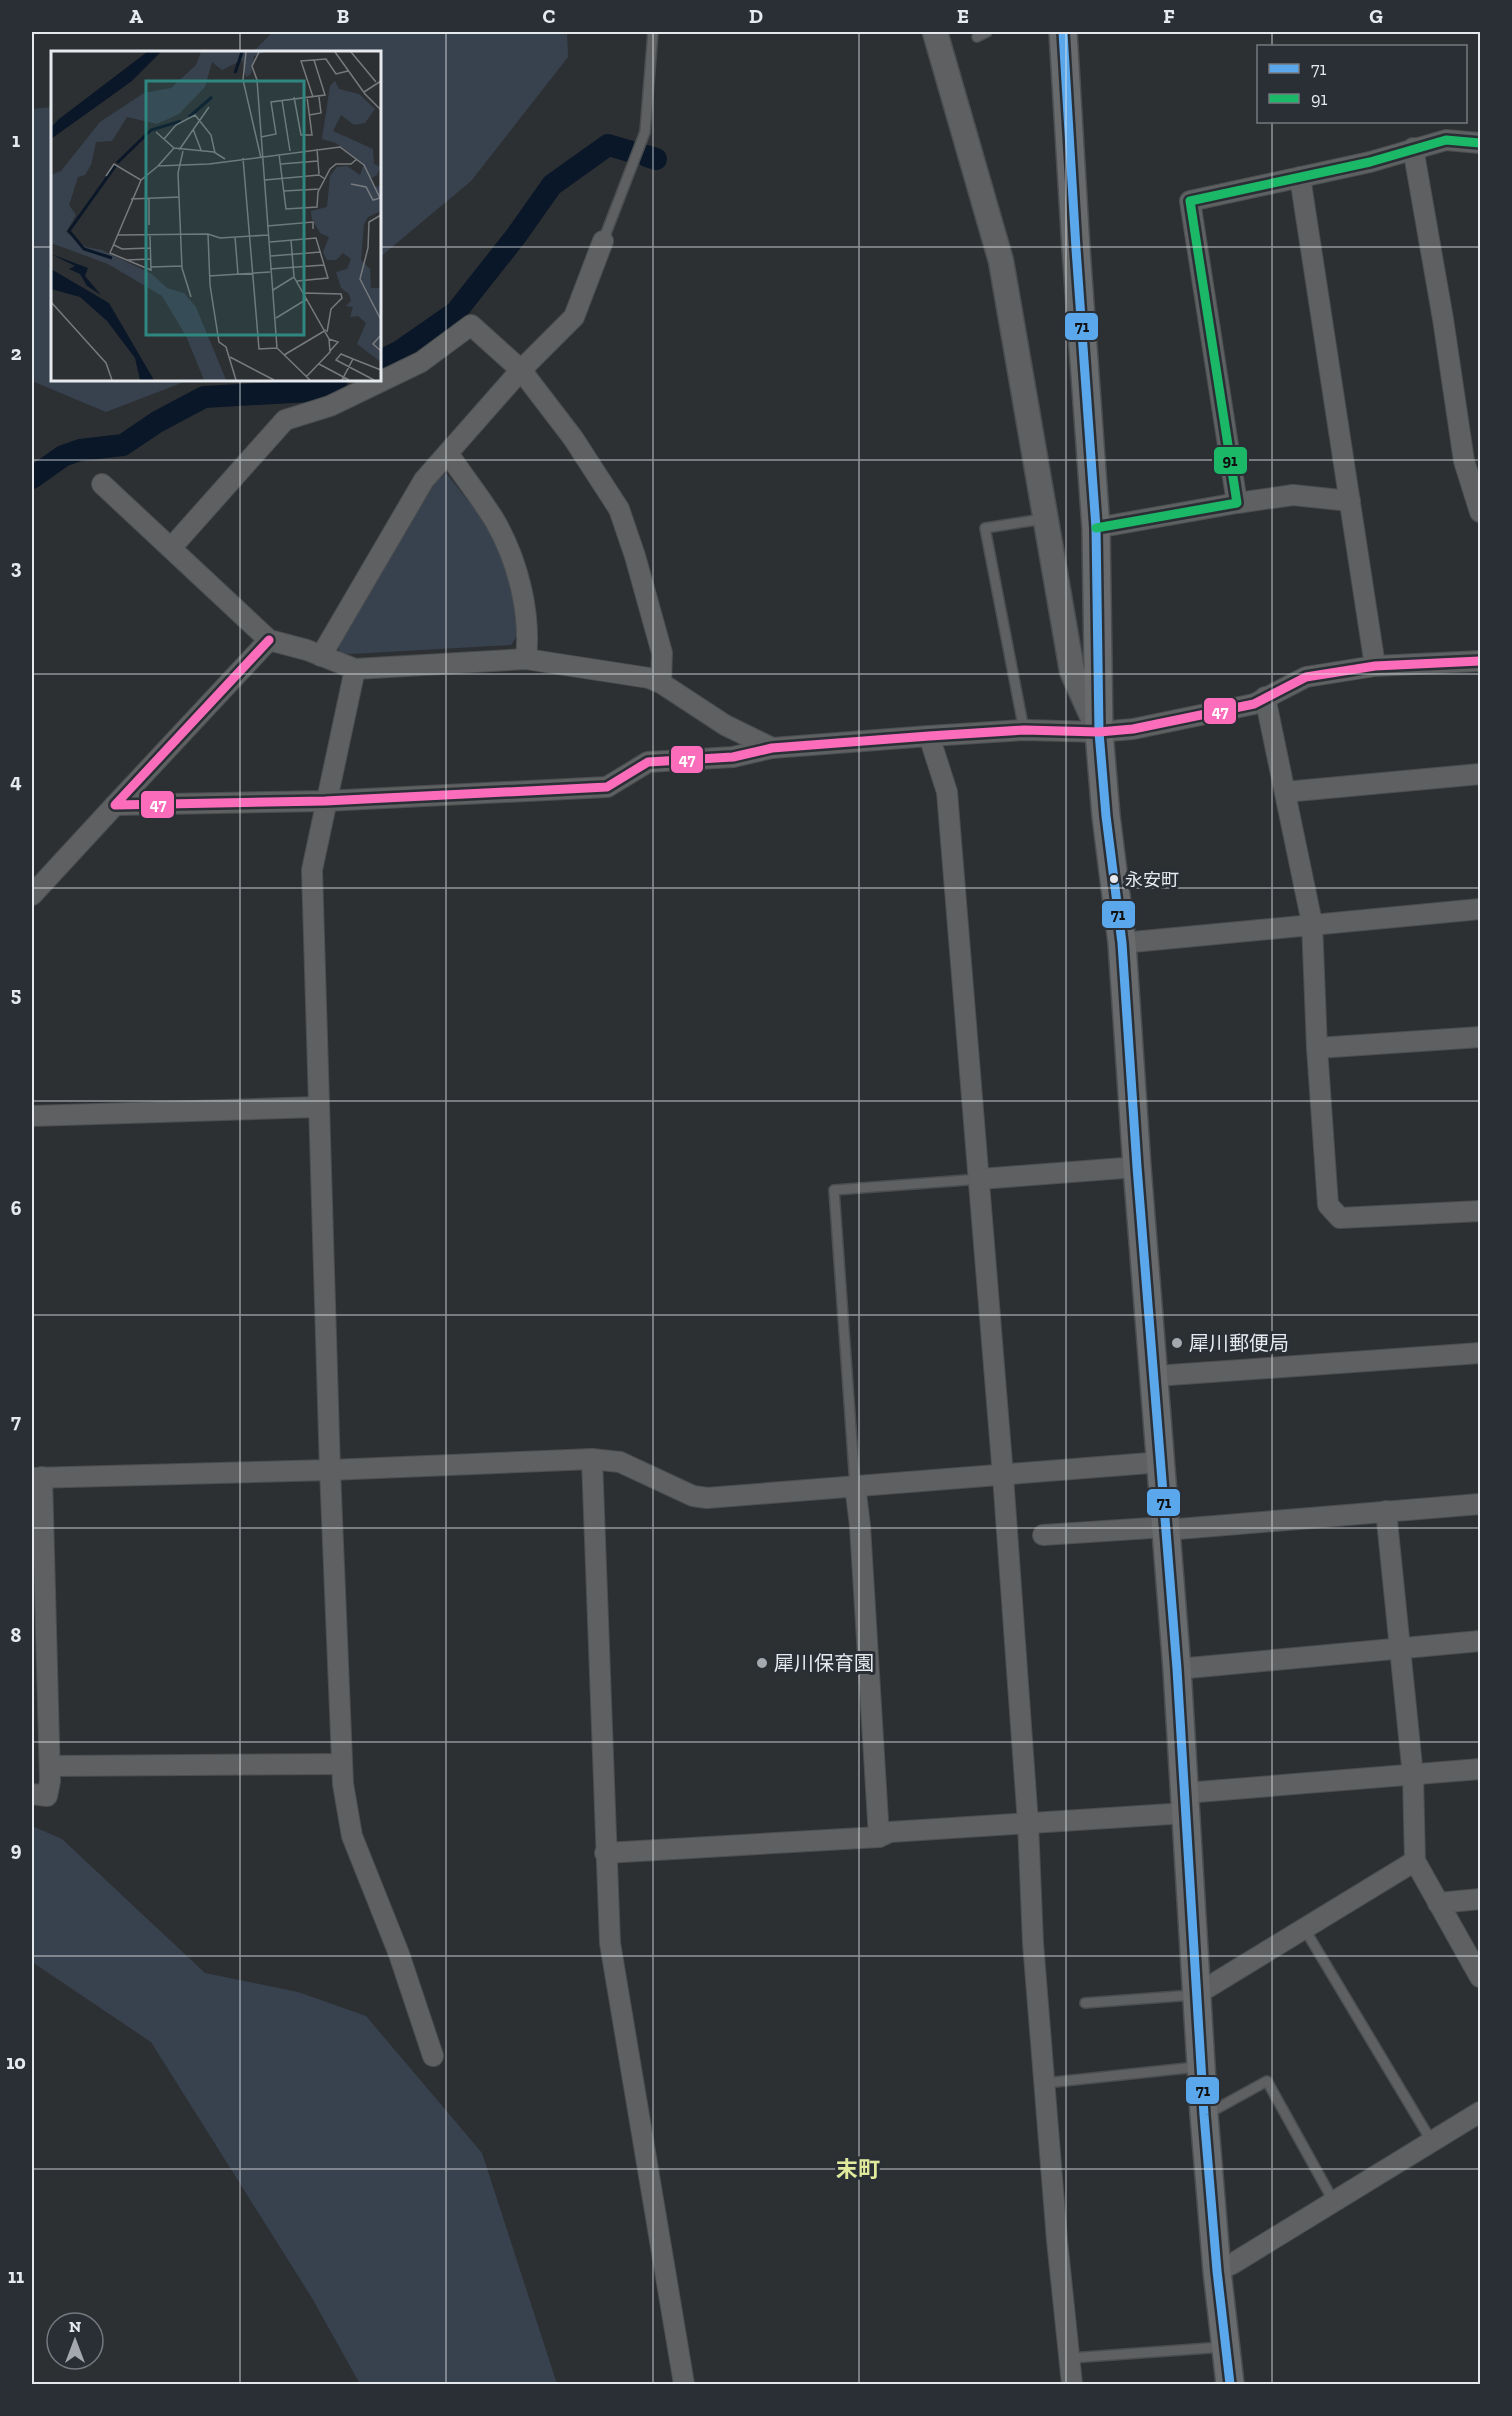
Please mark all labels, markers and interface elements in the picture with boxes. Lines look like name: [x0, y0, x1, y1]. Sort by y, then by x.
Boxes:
text: A: [129, 4, 143, 28]
text: B: [337, 4, 349, 28]
text: C: [543, 4, 556, 28]
text: D: [749, 4, 763, 28]
text: E: [957, 4, 969, 28]
text: F: [1163, 4, 1175, 28]
text: G: [1369, 4, 1383, 28]
legend: [1257, 45, 1467, 123]
inset map: [51, 51, 381, 381]
text: 71: [1311, 58, 1326, 80]
text: 91: [1311, 88, 1328, 110]
text: 1: [12, 128, 20, 152]
line badge: 71: [1064, 312, 1099, 341]
text: 71: [1075, 317, 1090, 336]
text: 2: [11, 341, 22, 365]
line badge: 91: [1213, 446, 1248, 475]
text: 91: [1222, 451, 1238, 470]
text: 3: [11, 555, 22, 579]
line badge: 47: [1203, 697, 1237, 725]
text: 47: [1212, 702, 1228, 721]
line badge: 47: [670, 745, 704, 774]
text: 47: [679, 750, 695, 769]
text: 4: [10, 769, 22, 793]
line badge: 47: [140, 790, 175, 819]
text: 47: [150, 795, 166, 814]
place label: 永安町: [1125, 869, 1179, 891]
marker: 永安町: [1108, 873, 1120, 885]
line badge: 71: [1101, 900, 1136, 929]
text: 71: [1111, 905, 1126, 924]
text: 5: [11, 982, 21, 1006]
text: 6: [11, 1196, 22, 1220]
place label: 犀川郵便局: [1189, 1331, 1289, 1355]
marker: 犀川郵便局: [1170, 1336, 1184, 1350]
text: 7: [11, 1409, 21, 1433]
line badge: 71: [1146, 1488, 1181, 1517]
text: 71: [1157, 1493, 1172, 1512]
text: 8: [11, 1623, 22, 1647]
place label: 犀川保育園: [774, 1651, 874, 1675]
marker: 犀川保育園: [755, 1656, 769, 1670]
text: 9: [11, 1837, 22, 1861]
text: 10: [6, 2050, 26, 2074]
line badge: 71: [1185, 2076, 1220, 2105]
text: 71: [1196, 2081, 1211, 2100]
district label: 末町: [836, 2156, 880, 2183]
text: 11: [8, 2264, 24, 2288]
north arrow: [45, 2311, 105, 2371]
text: N: [69, 2317, 81, 2336]

